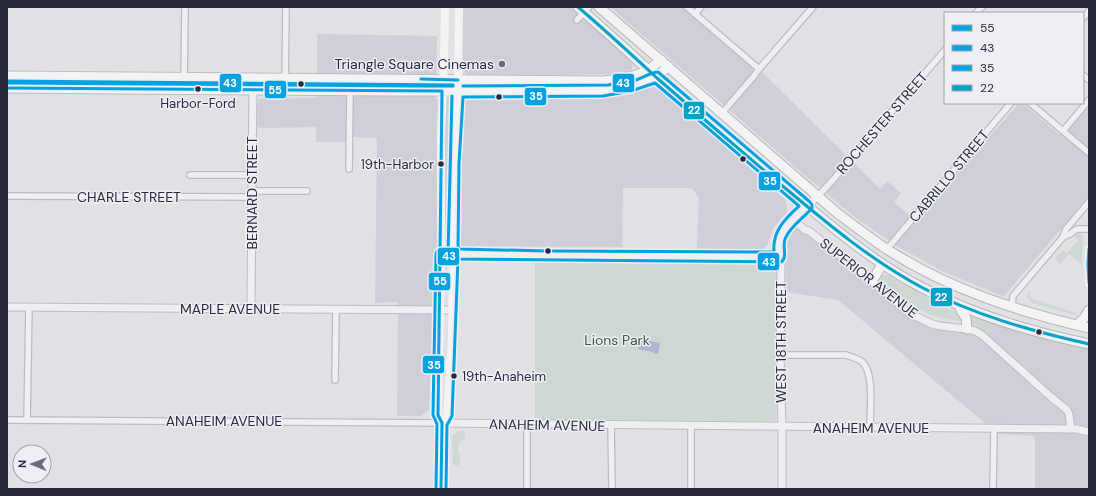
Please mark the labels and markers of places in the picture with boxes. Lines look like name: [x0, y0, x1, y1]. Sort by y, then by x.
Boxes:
place label: Triangle Square Cinemas: [335, 55, 494, 73]
marker: Triangle Square Cinemas: [497, 59, 507, 69]
unlabelled marker: [296, 79, 306, 89]
marker: Harbor-Ford: [193, 84, 203, 94]
unlabelled marker: [494, 92, 504, 102]
place label: Harbor-Ford: [160, 95, 236, 112]
unlabelled marker: [738, 154, 748, 164]
place label: 19th-Harbor: [361, 156, 434, 173]
marker: 19th-Harbor: [436, 159, 446, 169]
unlabelled marker: [543, 246, 553, 256]
unlabelled marker: [1034, 327, 1044, 337]
place label: 19th-Anaheim: [462, 368, 546, 385]
marker: 19th-Anaheim: [449, 371, 459, 381]

